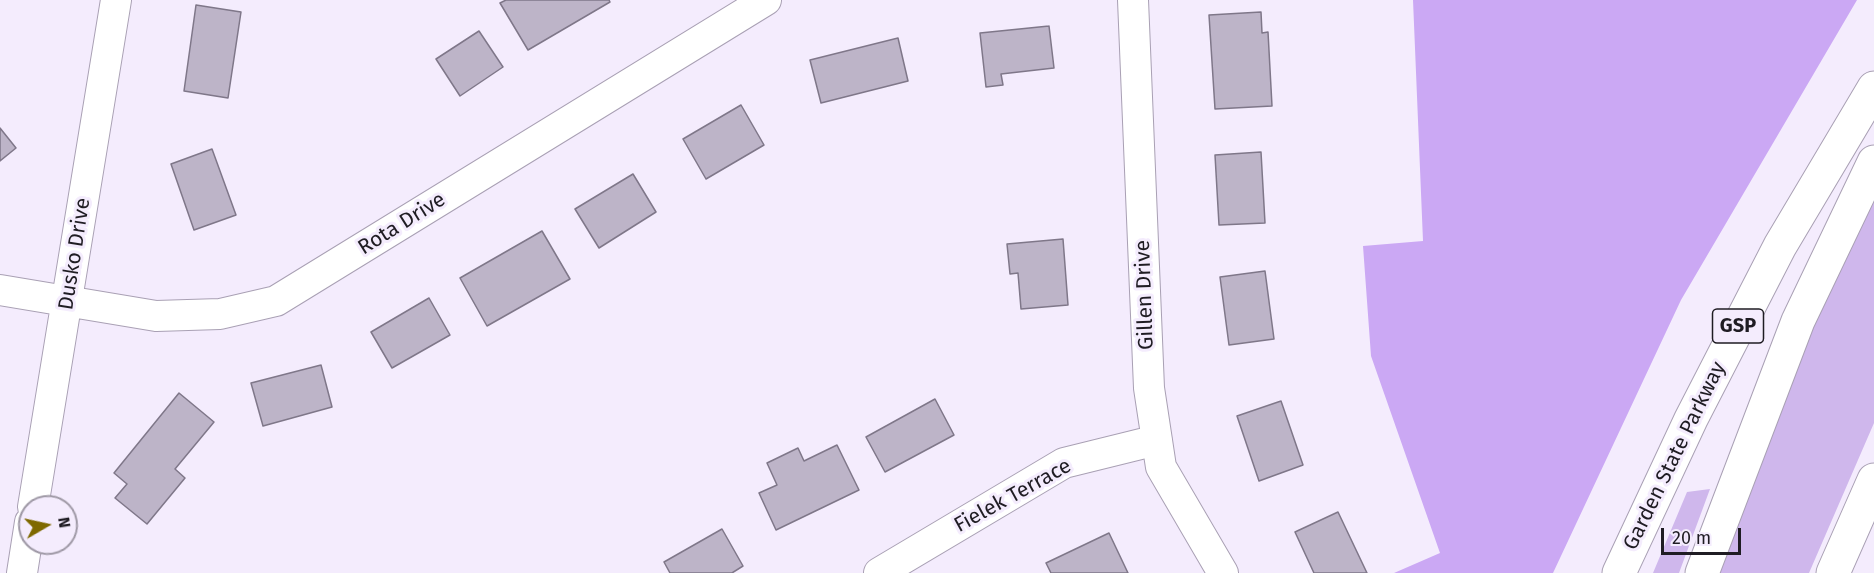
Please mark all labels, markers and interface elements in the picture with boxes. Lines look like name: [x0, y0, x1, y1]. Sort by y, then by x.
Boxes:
street label: Rota Drive: [354, 187, 450, 261]
street label: Dusko Drive: [54, 196, 96, 312]
street label: Gillen Drive: [1130, 240, 1160, 350]
road number: GSP: [1712, 309, 1764, 343]
street label: Garden State Parkway: [1618, 358, 1732, 554]
street label: Fielek Terrace: [950, 454, 1076, 538]
north arrow: [18, 495, 78, 555]
text: N: [54, 516, 75, 529]
scale bar: [1664, 516, 1744, 554]
text: 20 m: [1672, 527, 1711, 549]

